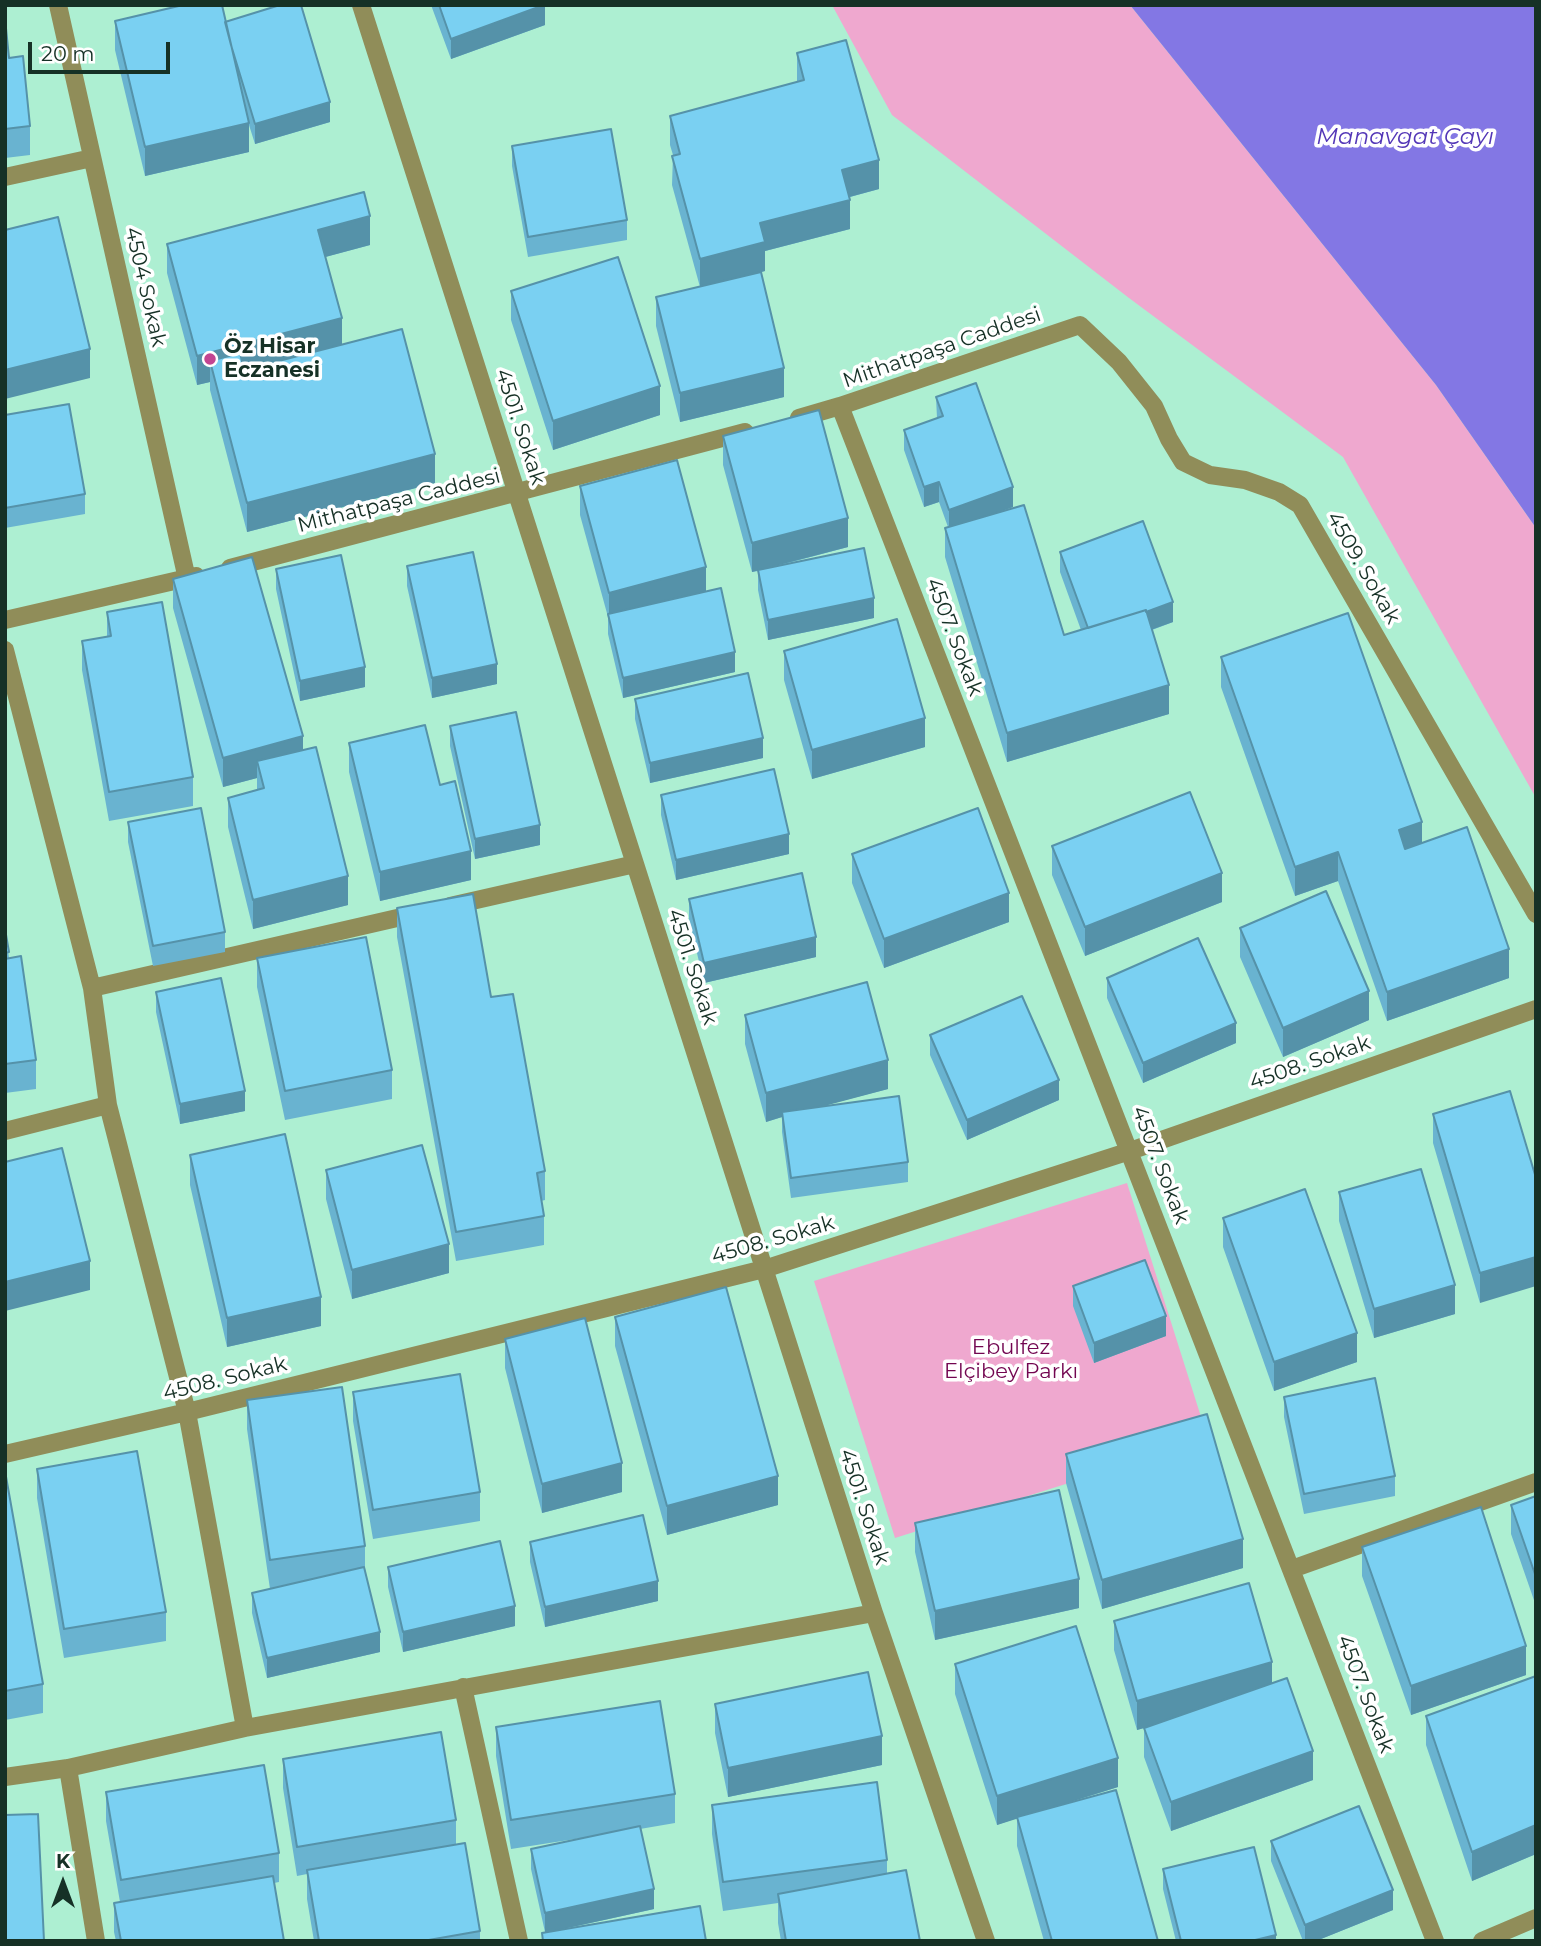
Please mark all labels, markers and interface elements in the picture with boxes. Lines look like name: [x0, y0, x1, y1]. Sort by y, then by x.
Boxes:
scale bar: [32, 28, 173, 72]
text: 20 m: [41, 41, 95, 66]
water label: Manavgat Çayı: [1316, 123, 1494, 151]
street label: 4504 Sokak: [119, 225, 171, 349]
street label: Mithatpaşa Caddesi: [840, 302, 1044, 394]
place label: Öz Hisar Eczanesi: [224, 334, 320, 384]
marker: Öz Hisar Eczanesi: [202, 351, 218, 367]
street label: 4501. Sokak: [489, 366, 551, 488]
street label: Mithatpaşa Caddesi: [295, 464, 503, 538]
street label: 4509. Sokak: [1321, 507, 1405, 629]
street label: 4507. Sokak: [920, 575, 988, 699]
street label: 4501. Sokak: [661, 906, 723, 1028]
street label: 4508. Sokak: [1246, 1030, 1374, 1096]
street label: 4507. Sokak: [1126, 1103, 1194, 1227]
street label: 4508. Sokak: [709, 1210, 837, 1270]
park label: Ebulfez Elçibey Parkı: [944, 1335, 1078, 1385]
street label: 4508. Sokak: [161, 1351, 289, 1407]
street label: 4501. Sokak: [833, 1446, 895, 1568]
street label: 4507. Sokak: [1331, 1632, 1399, 1756]
north arrow: [28, 1848, 98, 1918]
text: K: [56, 1850, 70, 1873]

